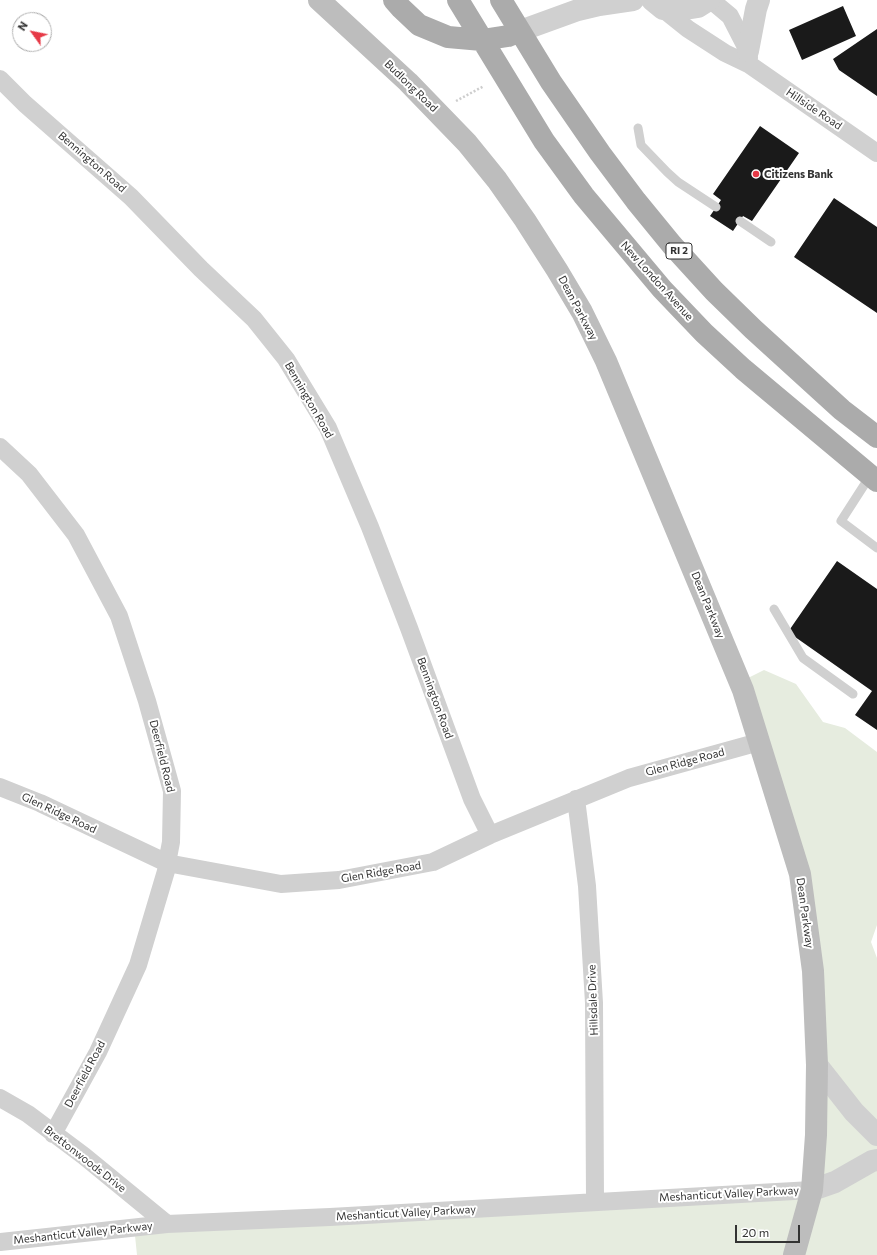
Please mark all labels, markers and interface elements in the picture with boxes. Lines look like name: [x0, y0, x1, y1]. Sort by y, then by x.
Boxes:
north arrow: [12, 12, 52, 52]
text: N: [15, 19, 30, 33]
street label: Budlong Road: [382, 57, 440, 115]
street label: Hillside Road: [784, 86, 844, 132]
street label: Bennington Road: [55, 129, 129, 195]
place label: Citizens Bank: [764, 167, 833, 181]
marker: Citizens Bank: [751, 169, 761, 179]
street label: New London Avenue: [618, 239, 696, 323]
road number: RI 2: [666, 243, 692, 259]
street label: Dean Parkway: [555, 274, 601, 342]
street label: Bennington Road: [282, 360, 336, 440]
street label: Dean Parkway: [689, 570, 727, 640]
street label: Bennington Road: [414, 655, 456, 741]
street label: Deerfield Road: [147, 718, 177, 794]
street label: Glen Ridge Road: [644, 745, 726, 779]
street label: Glen Ridge Road: [19, 790, 99, 836]
street label: Glen Ridge Road: [340, 858, 422, 886]
street label: Dean Parkway: [794, 877, 816, 949]
street label: Hillsdale Drive: [585, 964, 601, 1036]
street label: Deerfield Road: [62, 1038, 108, 1110]
street label: Brettonwoods Drive: [41, 1123, 129, 1195]
street label: Meshanticut Valley Parkway: [659, 1184, 799, 1204]
street label: Meshanticut Valley Parkway: [336, 1203, 476, 1223]
scale bar: [737, 1217, 802, 1243]
street label: Meshanticut Valley Parkway: [13, 1219, 153, 1247]
text: 20 m: [742, 1225, 769, 1239]

